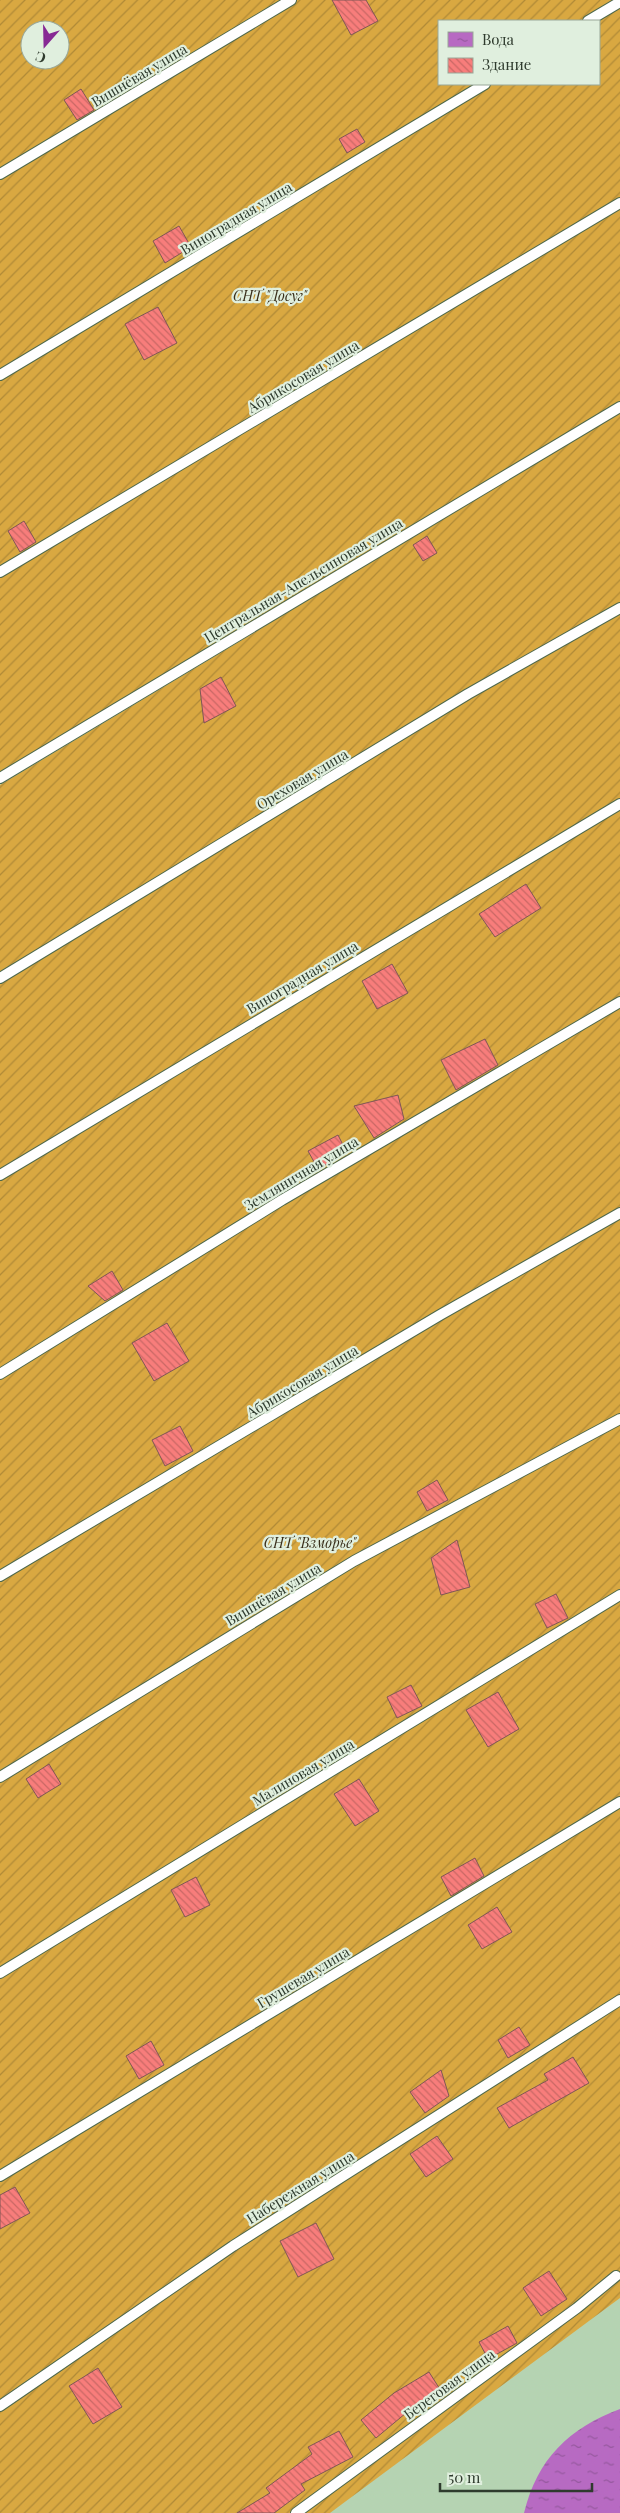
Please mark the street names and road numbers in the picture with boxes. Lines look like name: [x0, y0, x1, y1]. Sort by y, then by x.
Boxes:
street label: Вишнёвая улица: [88, 39, 190, 111]
street label: Виноградная улица: [177, 177, 295, 259]
street label: Абрикосовая улица: [243, 335, 362, 417]
street label: Центральная-Апельсиновая улица: [200, 513, 406, 647]
street label: Ореховая улица: [253, 744, 351, 814]
street label: Виноградная улица: [243, 936, 361, 1018]
street label: Земляничная улица: [241, 1131, 361, 1215]
street label: Абрикосовая улица: [242, 1340, 361, 1422]
street label: Вишнёвая улица: [222, 1558, 324, 1630]
street label: Малиновая улица: [249, 1734, 357, 1810]
street label: Грушевая улица: [253, 1942, 353, 2012]
street label: Набережная улица: [243, 2146, 357, 2228]
street label: Береговая улица: [400, 2344, 498, 2423]

